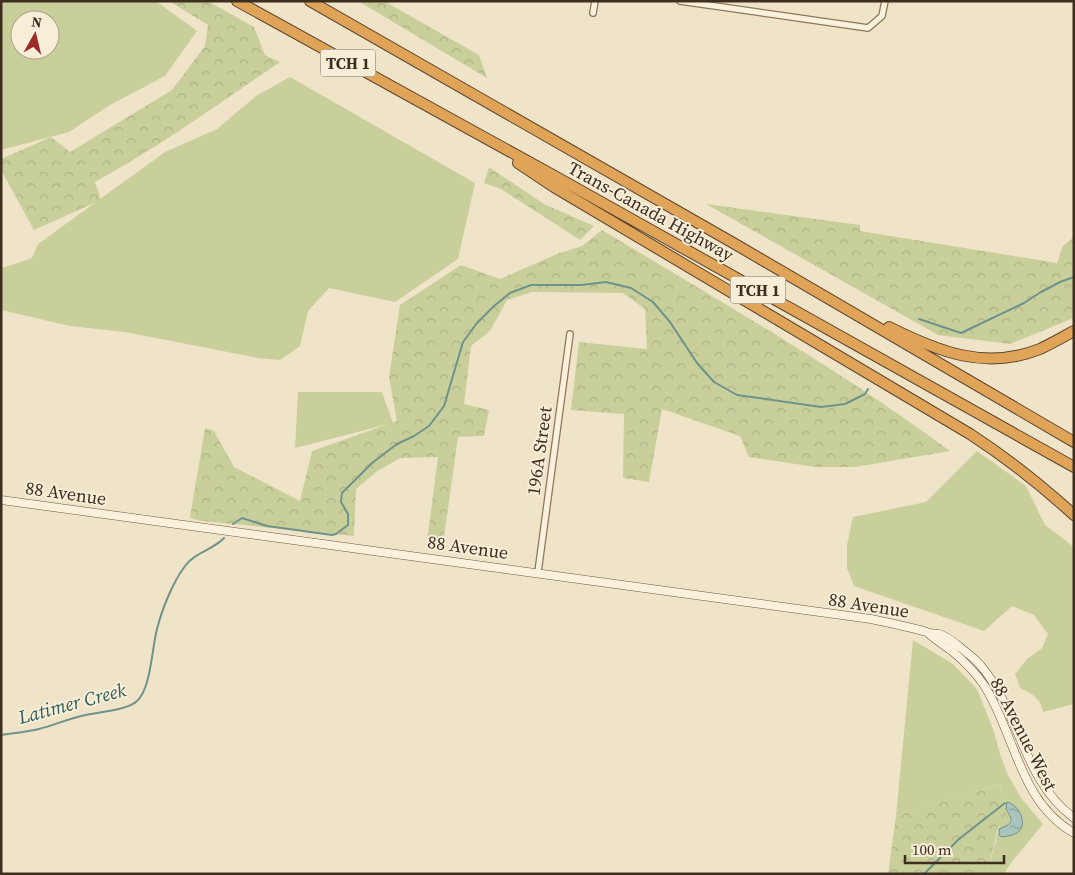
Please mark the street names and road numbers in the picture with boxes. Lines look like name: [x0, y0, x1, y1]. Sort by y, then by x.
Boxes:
road number: TCH 1: [320, 49, 376, 76]
street label: Trans-Canada Highway: [564, 155, 739, 267]
road number: TCH 1: [730, 276, 786, 304]
street label: 196A Street: [520, 405, 558, 497]
street label: 88 Avenue: [24, 475, 108, 511]
street label: 88 Avenue: [426, 529, 510, 565]
street label: 88 Avenue: [827, 586, 911, 624]
street label: 88 Avenue West: [985, 673, 1063, 795]

